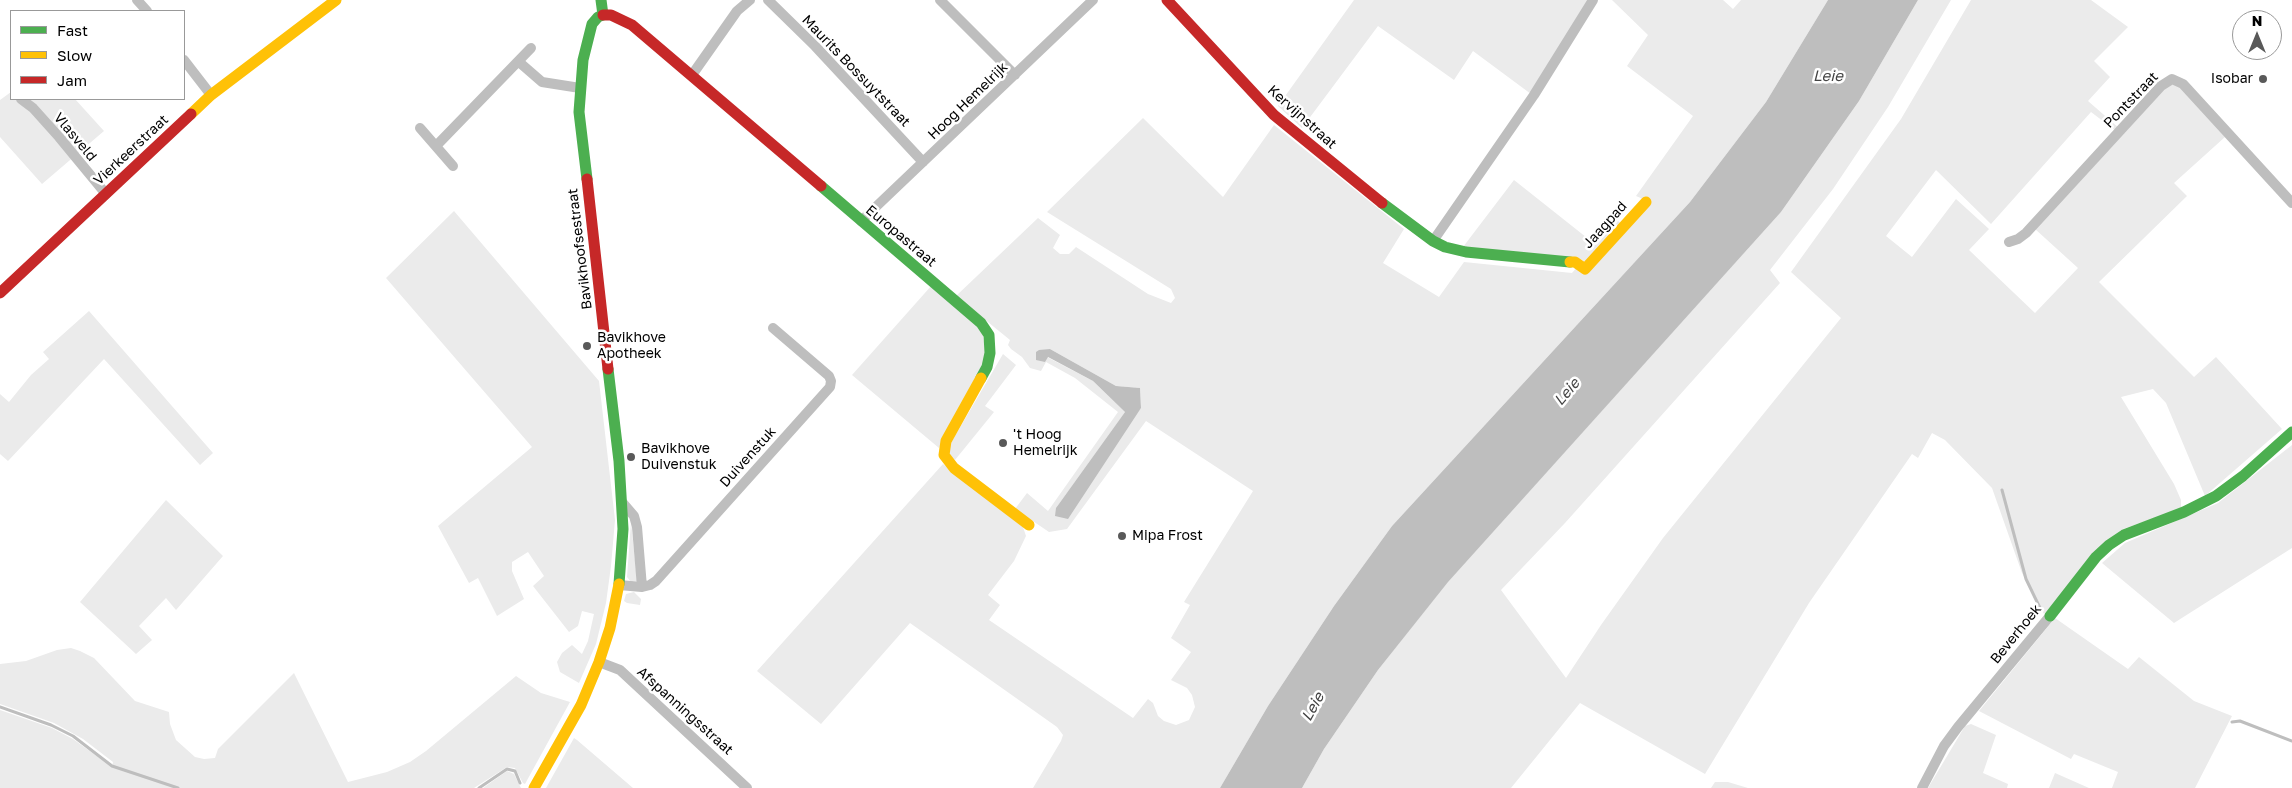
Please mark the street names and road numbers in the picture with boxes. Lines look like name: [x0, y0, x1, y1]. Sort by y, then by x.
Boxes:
street label: Maurits Bossuytstraat: [798, 12, 914, 130]
street label: Hoog Hemelrijk: [925, 59, 1011, 143]
street label: Pontstraat: [2100, 69, 2162, 131]
street label: Kervijnstraat: [1264, 82, 1340, 152]
street label: Vlasveld: [50, 109, 100, 165]
street label: Vierkeerstraat: [90, 111, 172, 189]
street label: Bavikhoofsestraat: [564, 187, 596, 311]
street label: Jaagpad: [1580, 198, 1630, 252]
street label: Europastraat: [862, 202, 940, 270]
street label: Duivenstuk: [716, 423, 780, 491]
street label: Beverhoek: [1987, 601, 2045, 667]
street label: Afspanningsstraat: [634, 663, 736, 759]

